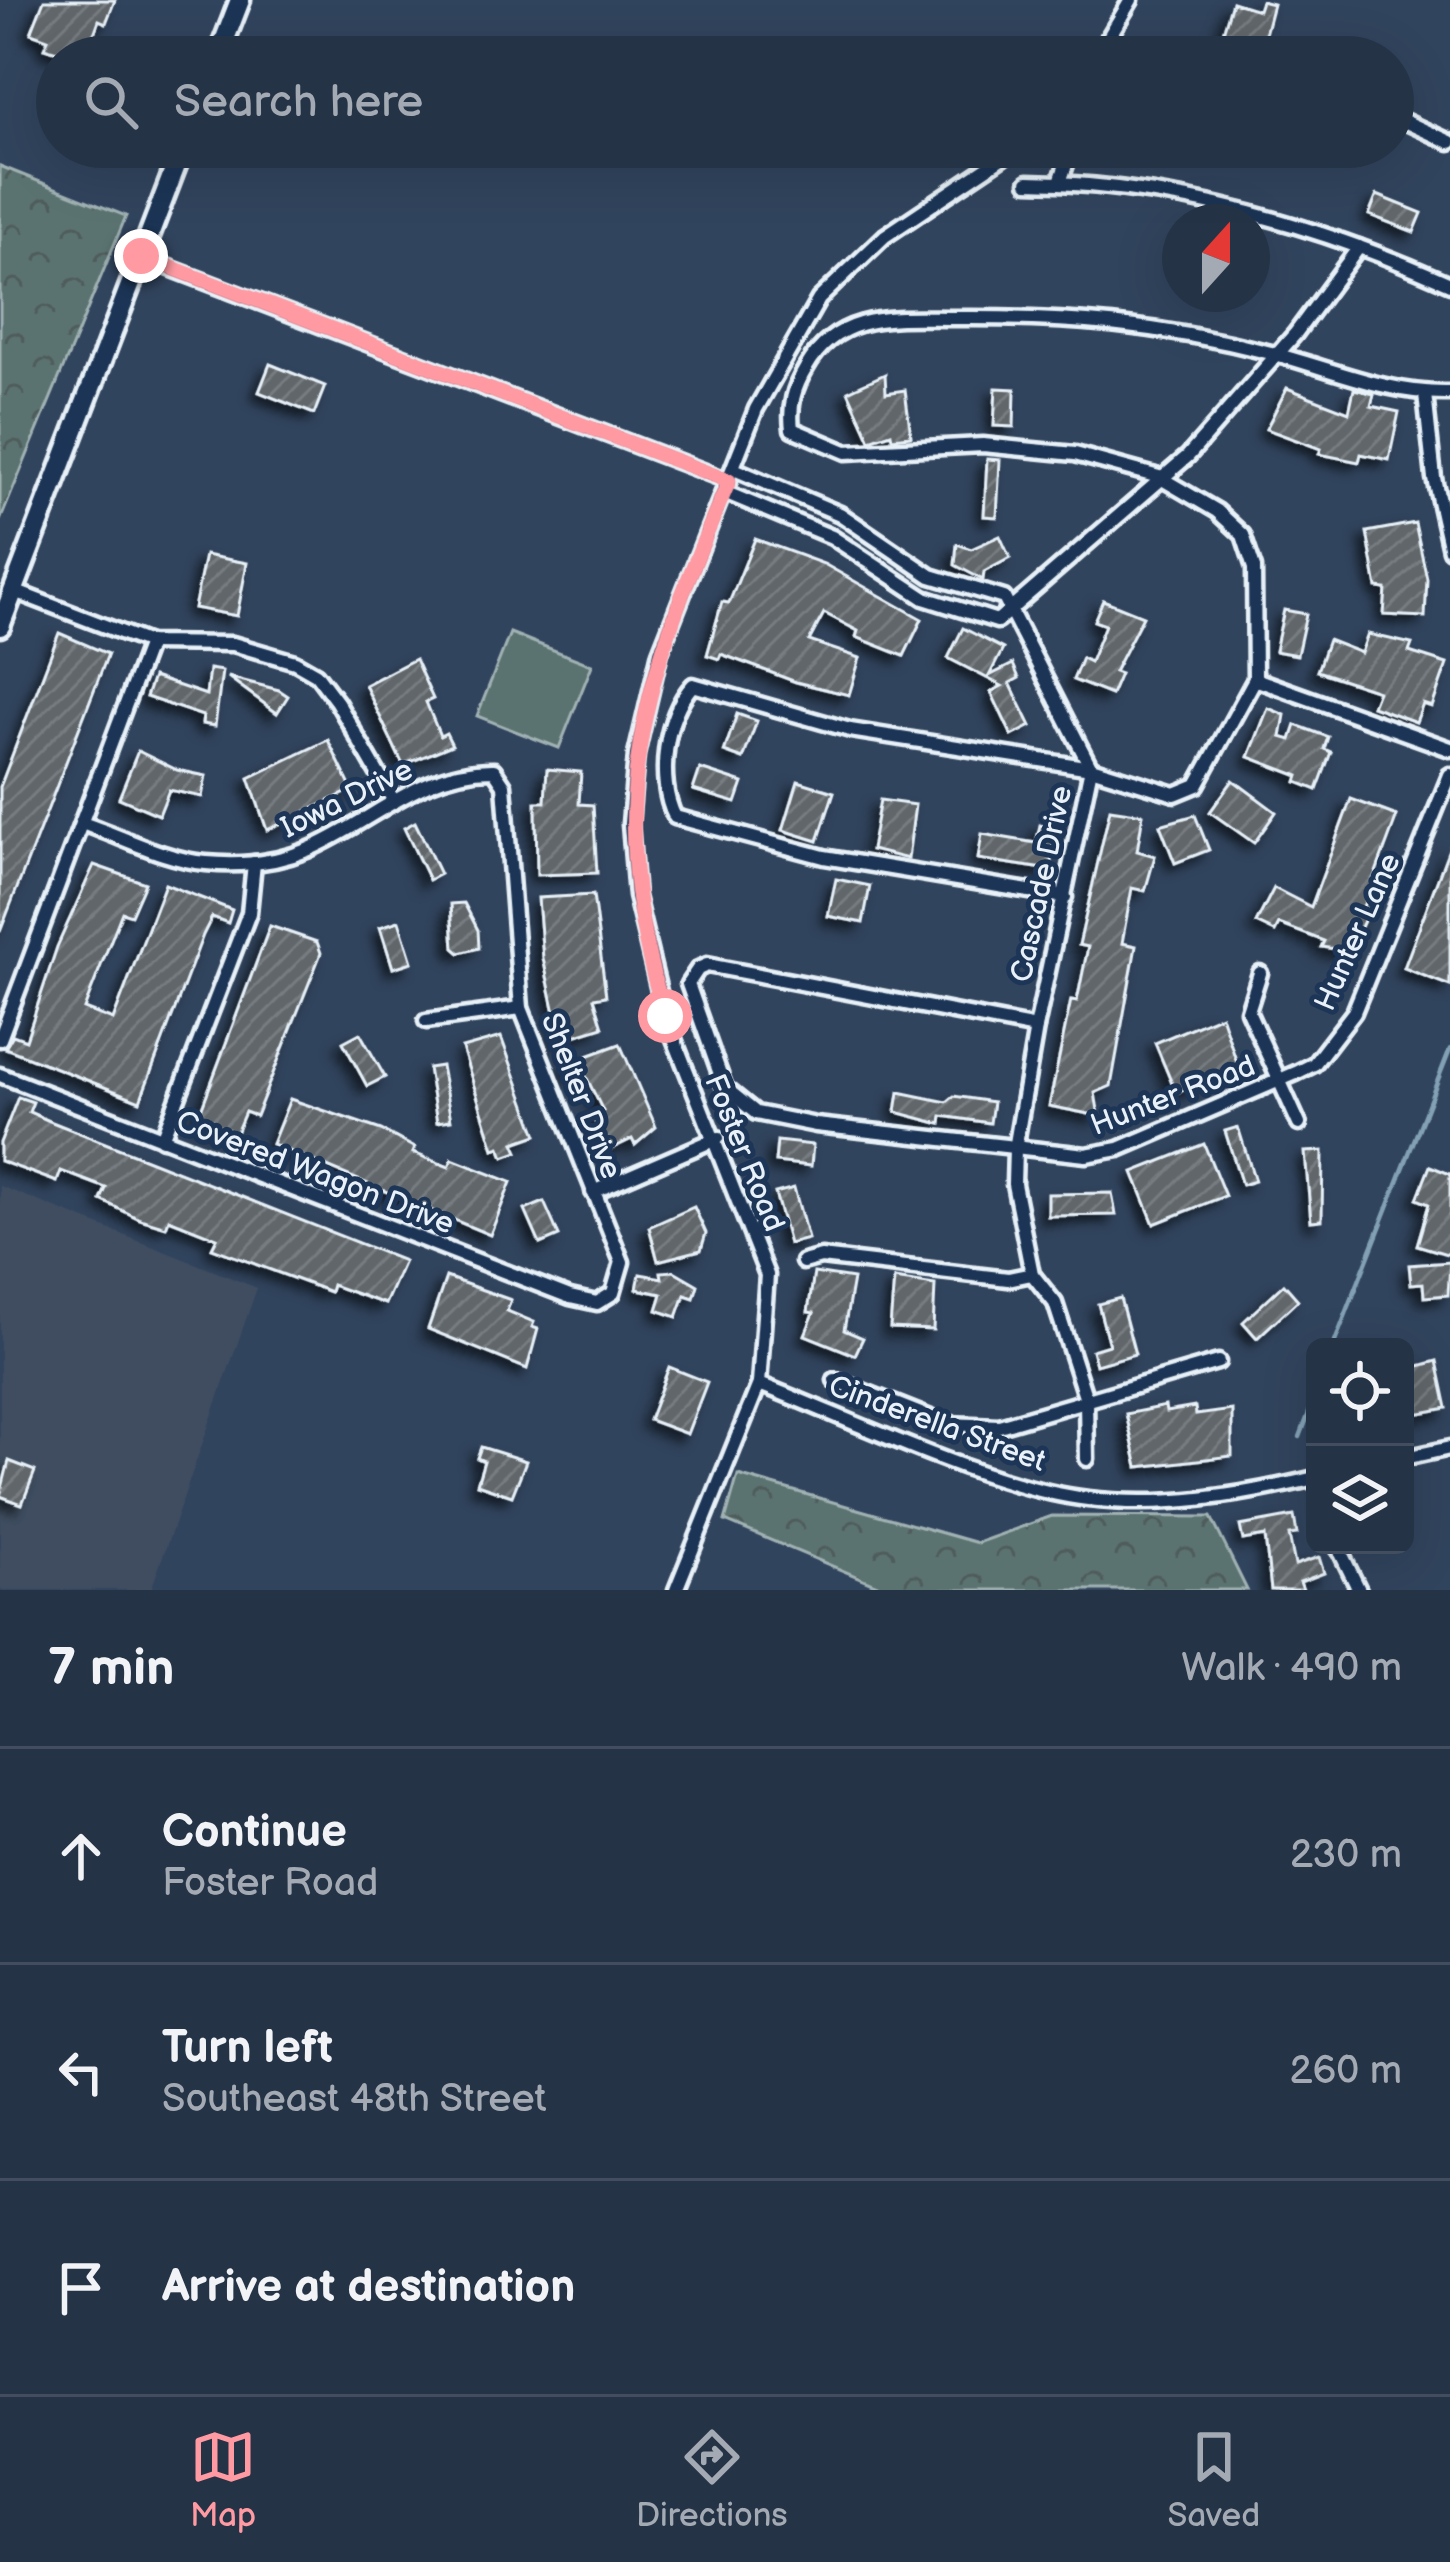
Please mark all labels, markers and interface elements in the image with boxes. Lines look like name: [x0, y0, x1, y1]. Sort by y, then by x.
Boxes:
search box: [36, 36, 1414, 168]
icon: search: [78, 69, 144, 135]
text: Search here: [174, 75, 423, 130]
north arrow: [1162, 204, 1270, 312]
route end: [114, 229, 168, 283]
street label: Iowa Drive: [275, 752, 419, 846]
street label: Cascade Drive: [1004, 783, 1080, 985]
street label: Hunter Lane: [1307, 848, 1409, 1016]
route start: [638, 989, 692, 1043]
street label: Shelter Drive: [533, 1008, 629, 1184]
street label: Hunter Road: [1086, 1048, 1260, 1144]
street label: Foster Road: [696, 1069, 792, 1237]
street label: Covered Wagon Drive: [171, 1103, 459, 1243]
map controls: [1306, 1338, 1414, 1554]
button: locate: [1306, 1338, 1414, 1446]
street label: Cinderella Street: [824, 1368, 1050, 1480]
button: layers: [1306, 1446, 1414, 1554]
text: 7 min: [48, 1638, 174, 1699]
text: Walk · 490 m: [1181, 1645, 1402, 1692]
text: Continue: [162, 1805, 347, 1860]
icon: ahead: [48, 1823, 114, 1889]
text: 230 m: [1290, 1832, 1402, 1879]
text: Foster Road: [162, 1860, 378, 1907]
text: Turn left: [162, 2021, 333, 2076]
icon: left: [48, 2039, 114, 2105]
text: 260 m: [1289, 2048, 1402, 2095]
text: Southeast 48th Street: [162, 2076, 547, 2123]
icon: arrive: [48, 2255, 114, 2321]
text: Arrive at destination: [162, 2260, 575, 2315]
tab: Map: [190, 2424, 256, 2536]
tab: Directions: [636, 2424, 788, 2536]
tab: Saved: [1167, 2424, 1260, 2536]

